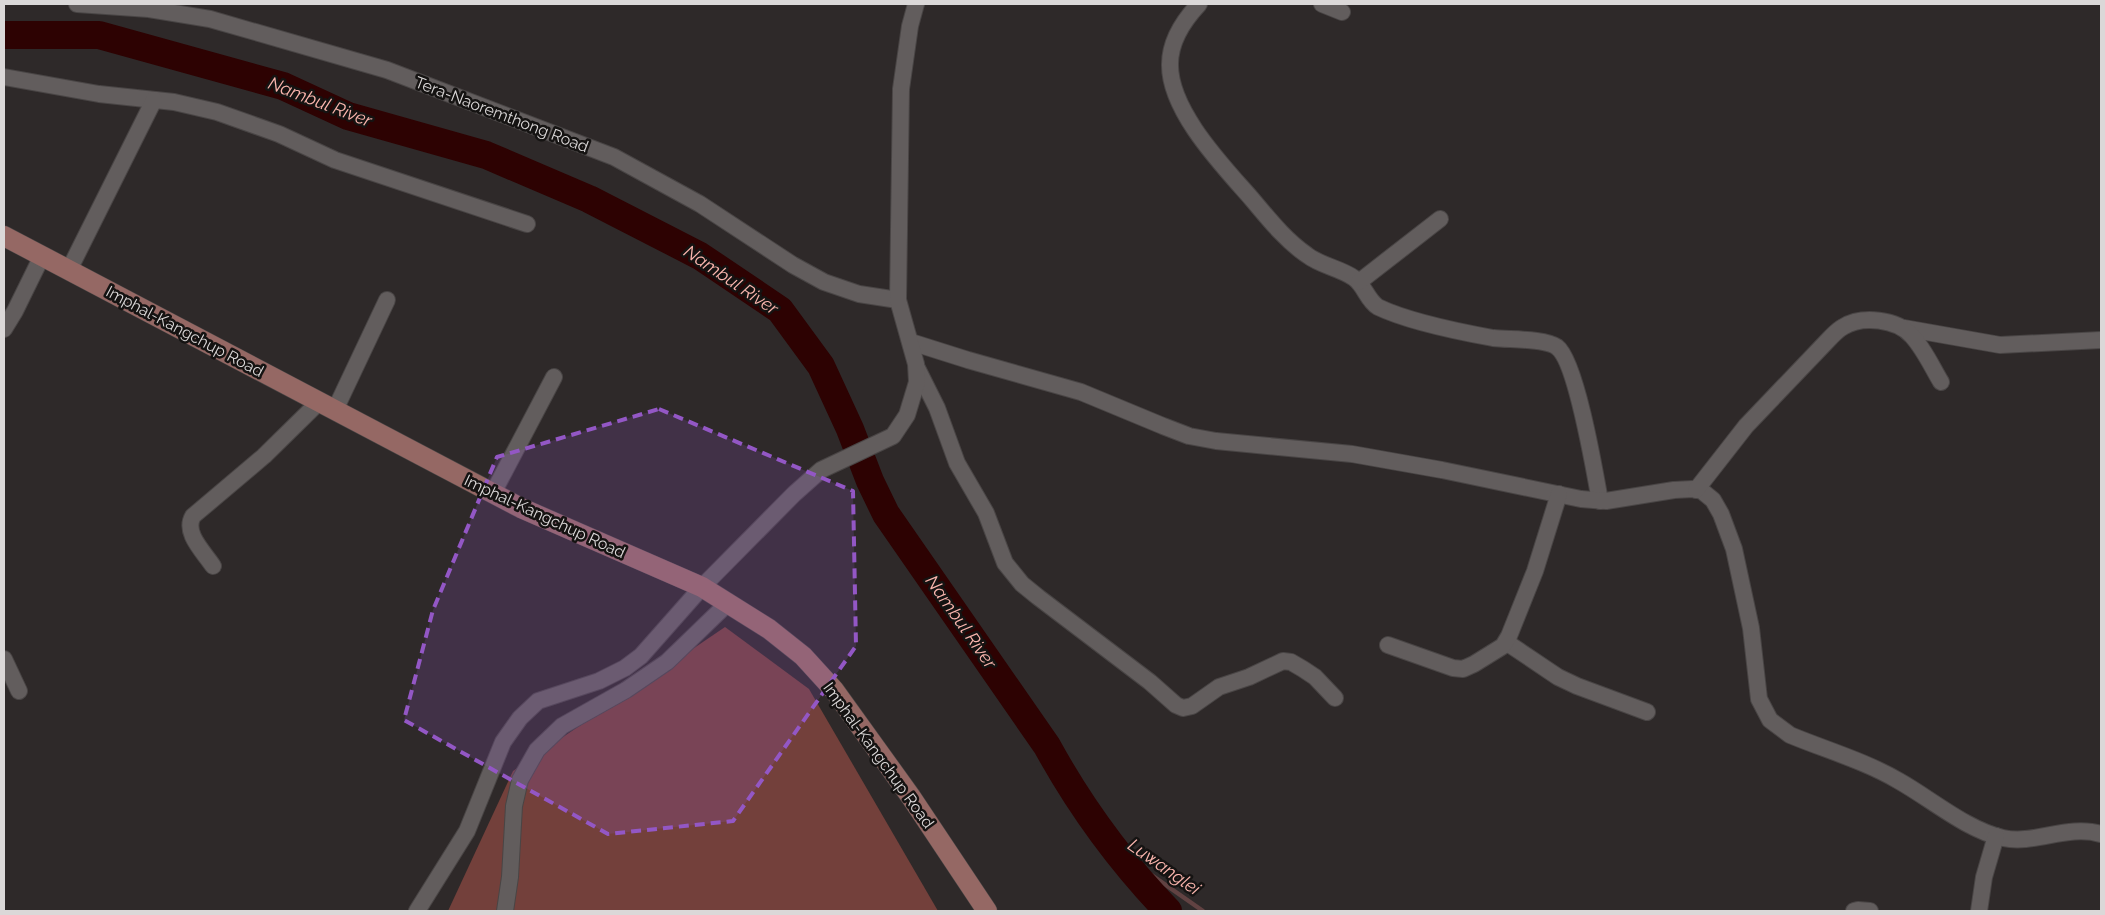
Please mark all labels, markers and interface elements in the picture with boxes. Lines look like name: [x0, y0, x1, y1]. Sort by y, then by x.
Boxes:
water label: Nambul River: [266, 72, 376, 131]
street label: Tera-Naoremthong Road: [412, 73, 591, 156]
water label: Nambul River: [680, 240, 783, 319]
street label: Imphal-Kangchup Road: [103, 282, 267, 381]
street label: Imphal-Kangchup Road: [461, 471, 628, 562]
water label: Nambul River: [922, 571, 1002, 673]
street label: Imphal-Kangchup Road: [819, 679, 938, 832]
water label: Luwanglei: [1124, 834, 1205, 900]

